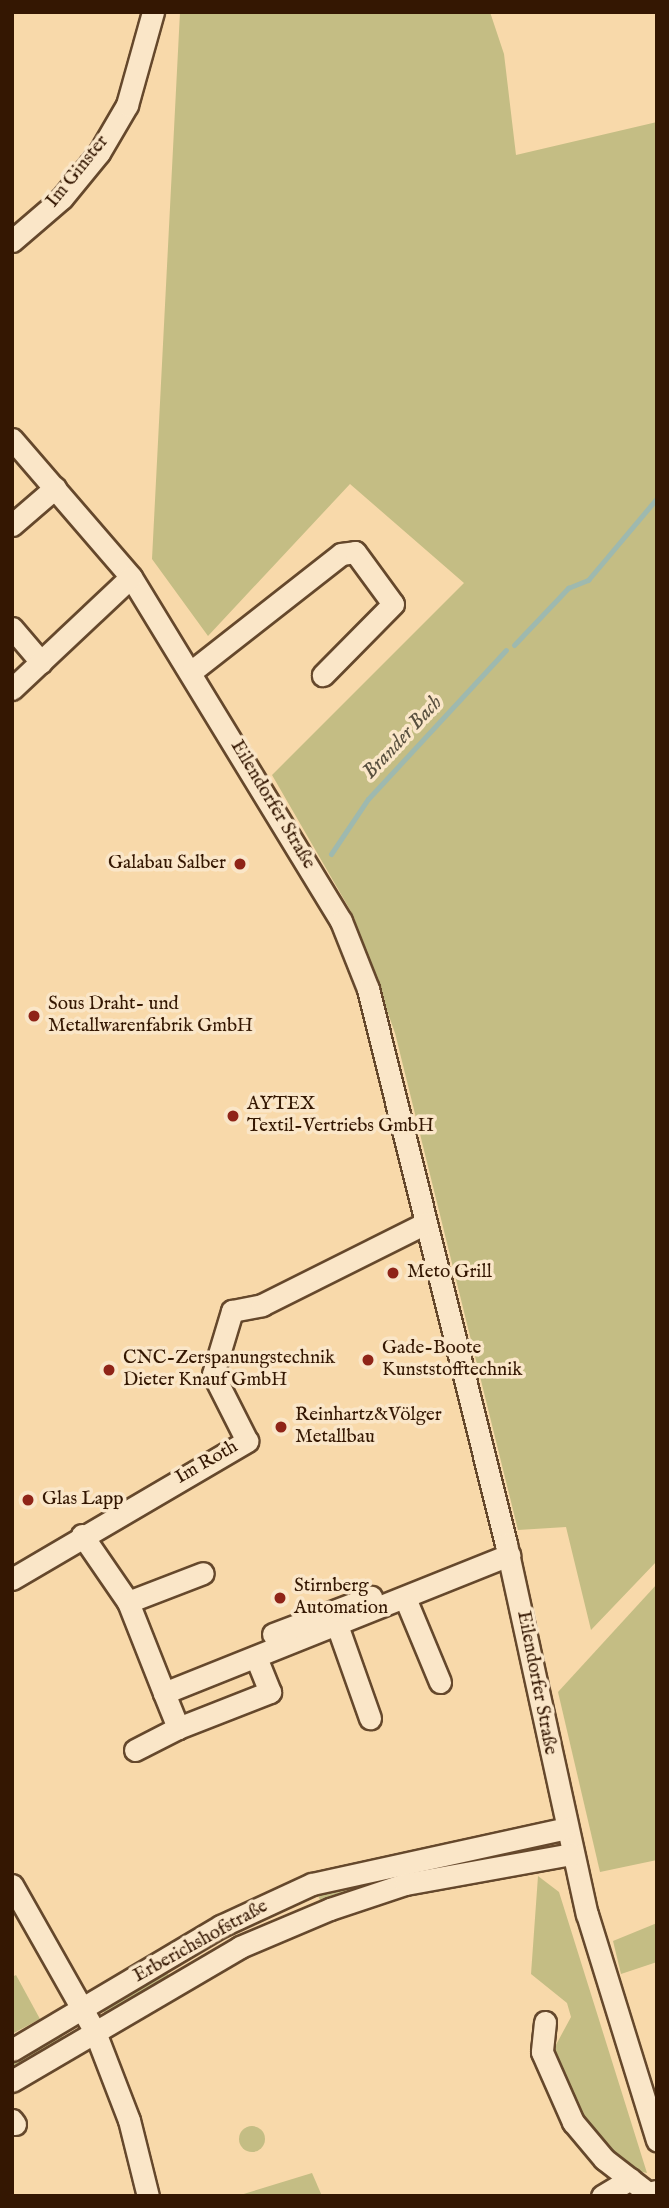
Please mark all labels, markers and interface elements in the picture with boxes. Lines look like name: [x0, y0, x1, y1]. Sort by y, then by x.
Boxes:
street label: Im Ginster: [42, 131, 114, 213]
water label: Brander Bach: [358, 691, 448, 785]
street label: Eilendorfer Straße: [225, 736, 319, 874]
place label: Galabau Salber: [108, 853, 226, 875]
marker: Galabau Salber: [232, 856, 248, 872]
place label: Sous Draht- und Metallwarenfabrik GmbH: [48, 994, 253, 1038]
marker: Sous Draht- und Metallwarenfabrik GmbH: [26, 1008, 42, 1024]
place label: AYTEX Textil-Vertriebs GmbH: [247, 1094, 434, 1138]
marker: AYTEX Textil-Vertriebs GmbH: [225, 1108, 241, 1124]
place label: Meto Grill: [407, 1262, 492, 1284]
marker: Meto Grill: [385, 1265, 401, 1281]
place label: Gade-Boote Kunststofftechnik: [382, 1338, 522, 1382]
place label: CNC-Zerspanungstechnik Dieter Knauf GmbH: [123, 1348, 335, 1392]
marker: Gade-Boote Kunststofftechnik: [360, 1352, 376, 1368]
marker: CNC-Zerspanungstechnik Dieter Knauf GmbH: [101, 1362, 117, 1378]
place label: Reinhartz&Völger Metallbau: [295, 1405, 442, 1449]
marker: Reinhartz&Völger Metallbau: [273, 1419, 289, 1435]
street label: Im Roth: [172, 1436, 242, 1490]
place label: Glas Lapp: [42, 1489, 124, 1511]
marker: Glas Lapp: [20, 1492, 36, 1508]
place label: Stirnberg Automation: [294, 1576, 388, 1620]
marker: Stirnberg Automation: [272, 1590, 288, 1606]
street label: Eilendorfer Straße: [511, 1609, 561, 1757]
street label: Erberichshofstraße: [130, 1896, 272, 1988]

